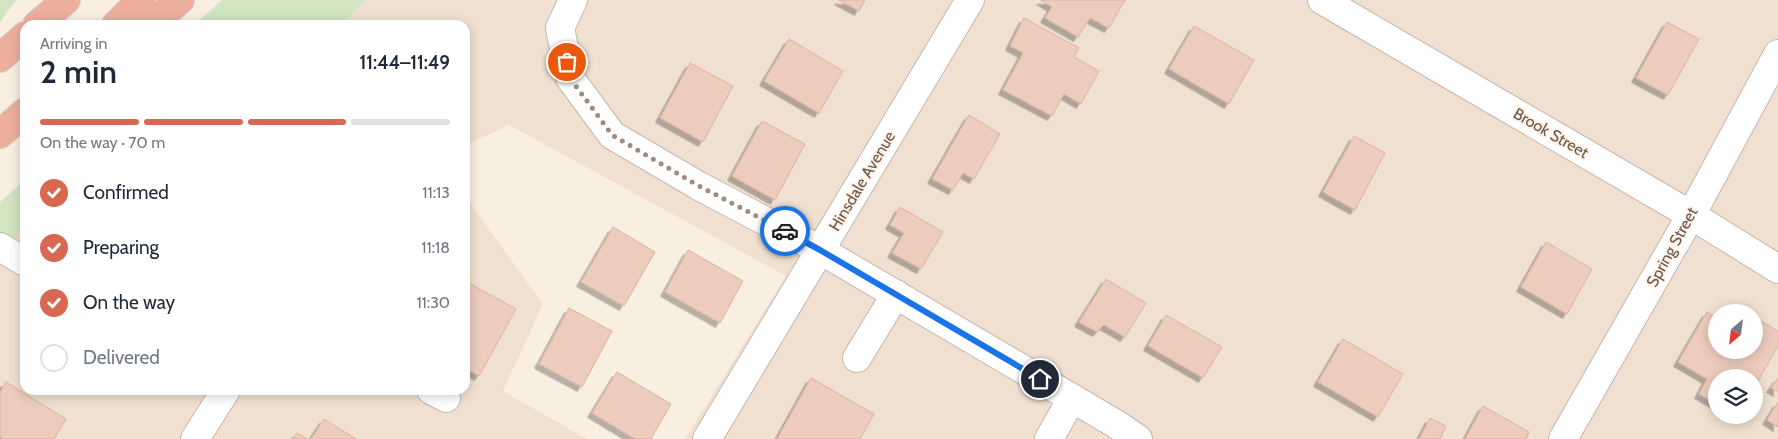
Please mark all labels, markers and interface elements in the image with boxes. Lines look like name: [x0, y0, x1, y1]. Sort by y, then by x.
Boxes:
text: Arriving in: [40, 34, 107, 53]
pin: [546, 41, 588, 83]
icon: bag: [553, 48, 581, 76]
text: 11:44–11:49: [359, 51, 450, 74]
text: 2 min: [40, 52, 117, 91]
street label: Brook Street: [1510, 104, 1593, 162]
street label: Hinsdale Avenue: [825, 128, 899, 234]
text: On the way · 70 m: [40, 133, 165, 152]
icon: check: [40, 179, 68, 207]
text: Confirmed: [83, 181, 169, 204]
text: 11:13: [422, 183, 450, 202]
street label: Spring Street: [1642, 203, 1702, 290]
courier: [760, 206, 810, 256]
icon: car: [771, 217, 799, 245]
icon: check: [40, 234, 68, 262]
text: Preparing: [83, 236, 159, 259]
text: 11:18: [421, 238, 450, 257]
icon: check: [40, 289, 68, 317]
text: On the way: [83, 291, 175, 314]
text: 11:30: [416, 293, 450, 312]
north arrow: [1708, 304, 1762, 359]
map controls: [1708, 304, 1763, 424]
text: Delivered: [83, 346, 160, 369]
pin: [1019, 358, 1061, 400]
icon: home: [1026, 365, 1054, 393]
button: layers: [1708, 369, 1763, 424]

